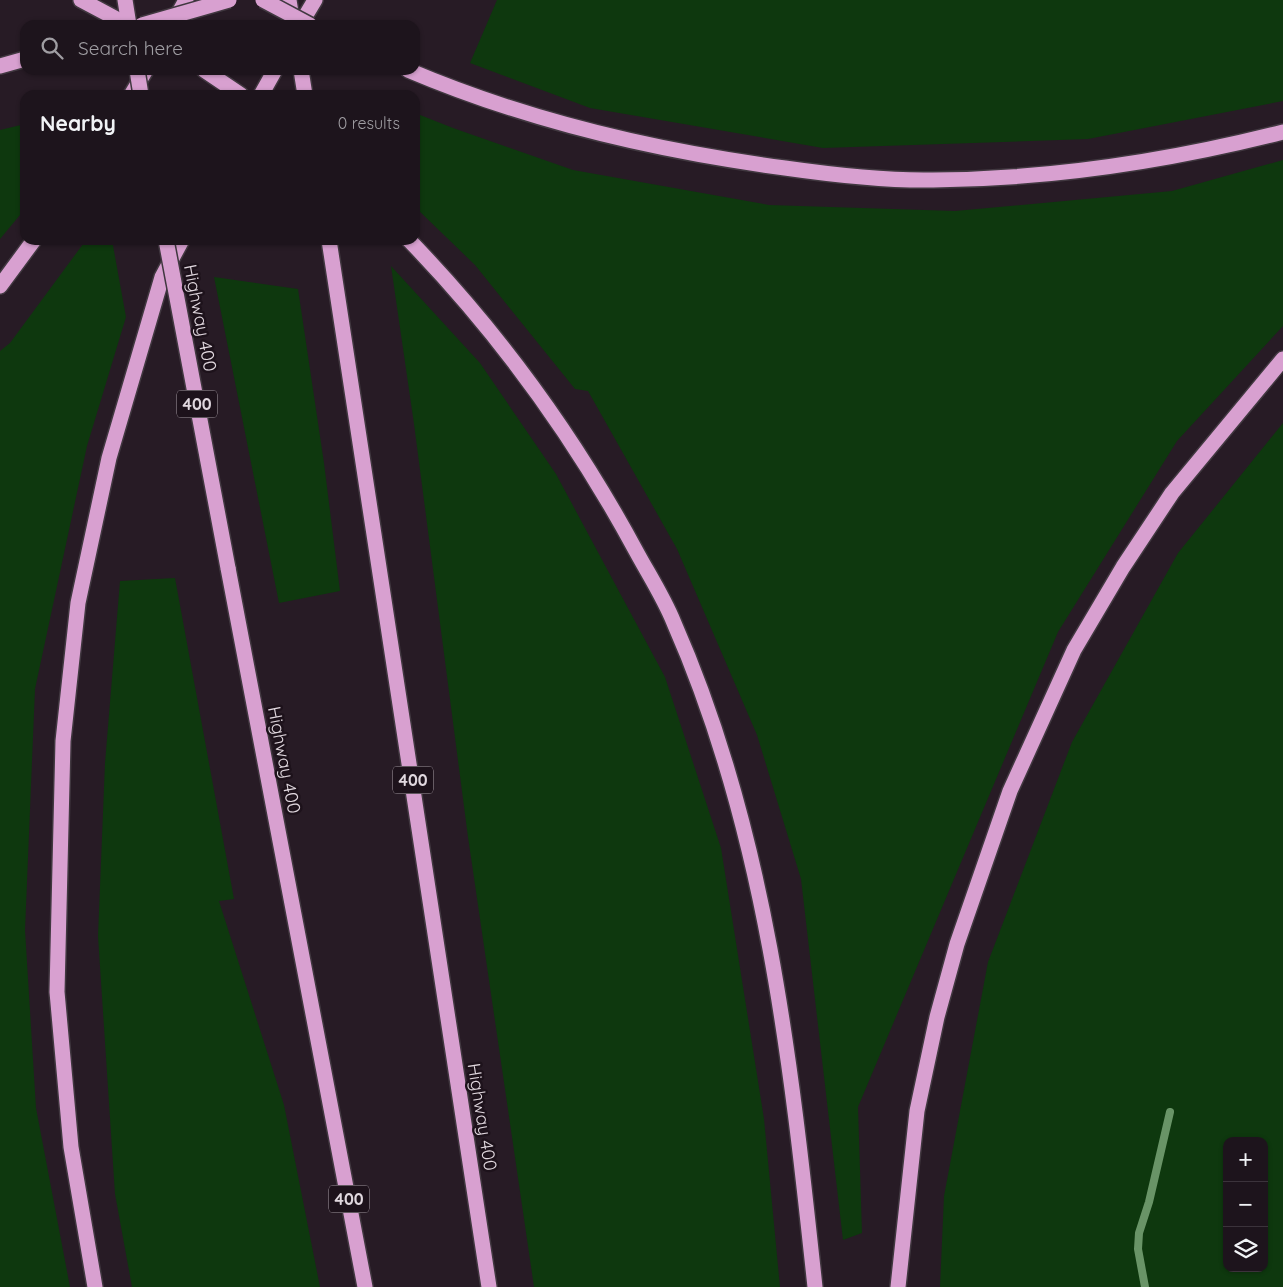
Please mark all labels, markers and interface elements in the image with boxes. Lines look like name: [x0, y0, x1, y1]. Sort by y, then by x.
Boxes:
search box: [20, 20, 420, 75]
icon: search: [38, 34, 66, 62]
text: Search here: [78, 36, 183, 60]
text: Nearby: [40, 110, 116, 136]
text: 0 results: [338, 113, 400, 133]
street label: Highway 400: [179, 262, 222, 374]
road number: 400: [177, 390, 217, 418]
street label: Highway 400: [263, 704, 306, 816]
road number: 400: [393, 766, 433, 794]
street label: Highway 400: [463, 1061, 502, 1172]
map controls: [1223, 1137, 1268, 1272]
button: +: [1223, 1137, 1268, 1182]
button: −: [1223, 1182, 1268, 1227]
road number: 400: [329, 1186, 369, 1212]
button: layers: [1223, 1227, 1268, 1272]

